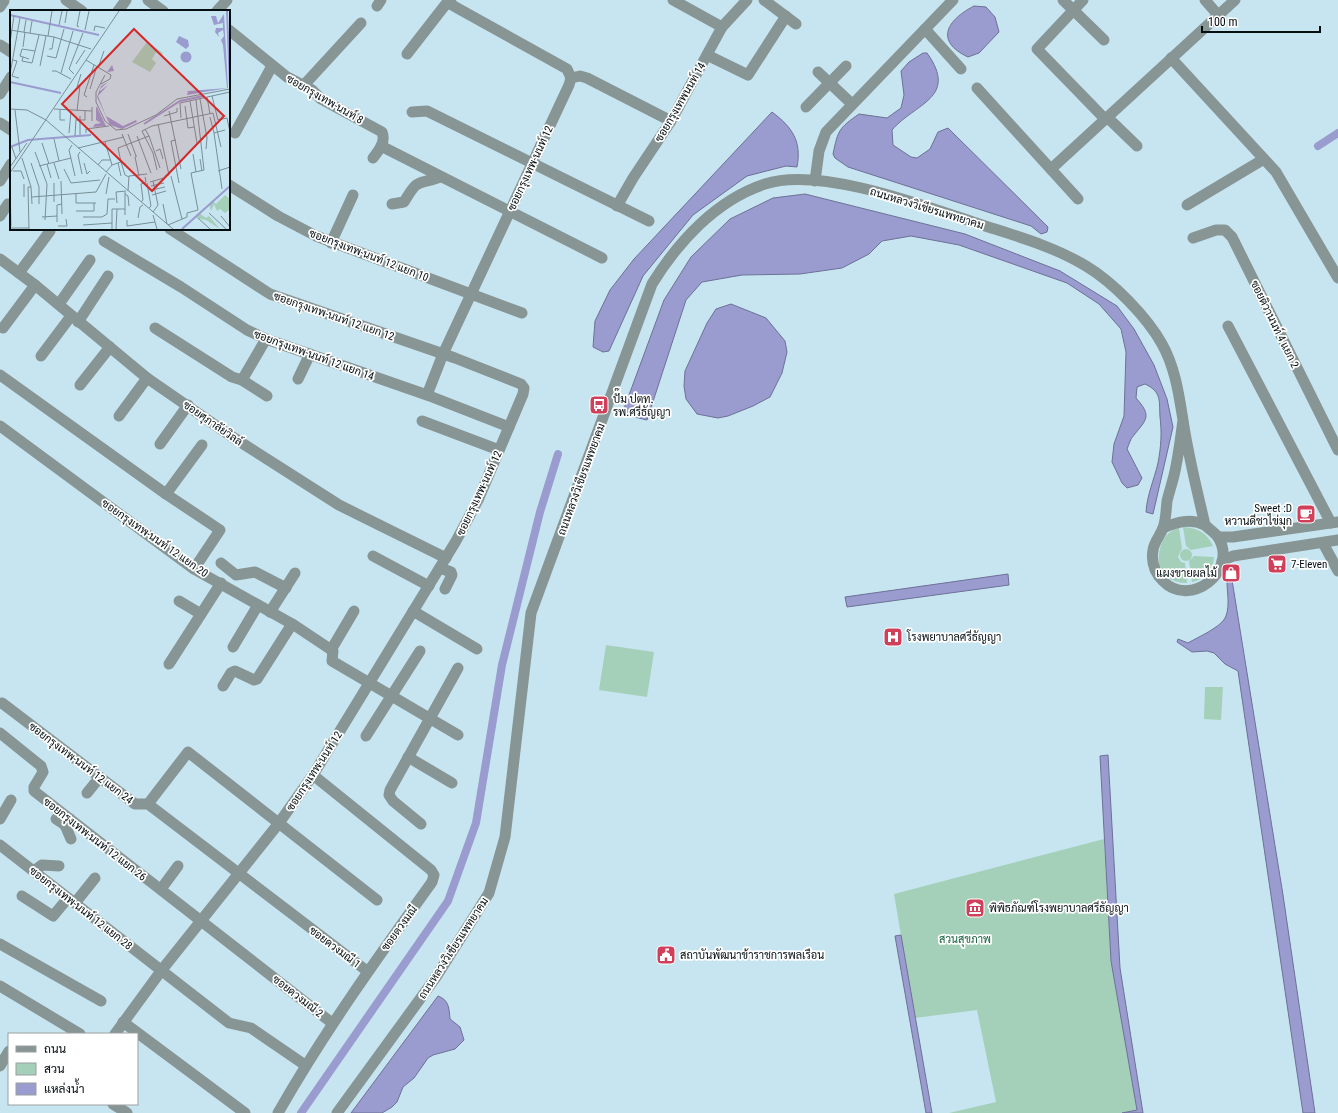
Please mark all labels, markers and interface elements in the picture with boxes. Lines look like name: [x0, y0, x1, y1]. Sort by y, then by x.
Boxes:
scale bar: [1202, 8, 1320, 34]
inset map: [10, 10, 230, 230]
text: 100 m: [1208, 15, 1238, 29]
street label: ซอยกรุงเทพนนท์ 14: [651, 59, 710, 145]
street label: ซอยกรุงเทพ-นนท์ 8: [283, 70, 367, 128]
street label: ซอยกรุงเทพ-นนท์ 12: [503, 123, 558, 214]
street label: ถนนหลวงวิเชียรแพทยาคม: [868, 183, 986, 232]
street label: ซอยกรุงเทพ-นนท์ 12 แยก 10: [306, 225, 431, 286]
street label: ซอยติวานนท์ 4 แยก 2: [1248, 277, 1303, 370]
street label: ซอยกรุงเทพ-นนท์ 12 แยก 12: [271, 288, 397, 345]
street label: ซอยกรุงเทพ-นนท์ 12 แยก 14: [251, 326, 377, 385]
place label: ปั๊ม ปตท. รพ.ศรีธัญญา: [613, 388, 671, 419]
bus stop icon: ปั๊ม ปตท. รพ.ศรีธัญญา: [588, 394, 610, 416]
street label: ซอยศุภาลัยวิลล์: [179, 397, 246, 450]
street label: ถนนหลวงวิเชียรแพทยาคม: [553, 421, 608, 537]
street label: ซอยกรุงเทพ-นนท์ 12: [452, 448, 507, 539]
street label: ซอยกรุงเทพ-นนท์ 12 แยก 20: [98, 495, 212, 582]
place label: Sweet :D หวานดีชาไข่มุก: [1225, 502, 1292, 530]
cafe icon: Sweet :D หวานดีชาไข่มุก: [1295, 503, 1317, 525]
supermarket icon: 7-Eleven: [1266, 553, 1288, 575]
place label: 7-Eleven: [1291, 558, 1327, 571]
shop icon: แผงขายผลไม้: [1220, 562, 1242, 584]
place label: แผงขายผลไม้: [1156, 565, 1218, 580]
hospital icon: โรงพยาบาลศรีธัญญา: [882, 626, 904, 648]
place label: โรงพยาบาลศรีธัญญา: [906, 629, 1001, 644]
street label: ซอยกรุงเทพ-นนท์ 12 แยก 24: [25, 718, 137, 809]
street label: ซอยกรุงเทพ-นนท์ 12: [282, 728, 347, 815]
street label: ซอยกรุงเทพ-นนท์ 12 แยก 26: [39, 794, 150, 885]
street label: ซอยกรุงเทพ-นนท์ 12 แยก 28: [25, 863, 136, 954]
street label: ถนนหลวงวิเชียรแพทยาคม: [414, 894, 491, 1001]
museum icon: พิพิธภัณฑ์โรงพยาบาลศรีธัญญา: [964, 897, 986, 919]
place label: พิพิธภัณฑ์โรงพยาบาลศรีธัญญา: [989, 900, 1129, 915]
street label: ซอยดวงมณี: [377, 902, 420, 953]
street label: ซอยดวงมณี 1: [307, 922, 364, 971]
park label: สวนสุขภาพ: [939, 933, 991, 948]
public building icon: สถาบันพัฒนาข้าราชการพลเรือน: [655, 944, 677, 966]
place label: สถาบันพัฒนาข้าราชการพลเรือน: [680, 948, 824, 962]
street label: ซอยดวงมณี 2: [270, 971, 327, 1020]
legend: [8, 1033, 138, 1105]
text: ถนน: [44, 1042, 67, 1056]
text: สวน: [44, 1062, 65, 1076]
text: แหล่งน้ำ: [44, 1078, 84, 1096]

